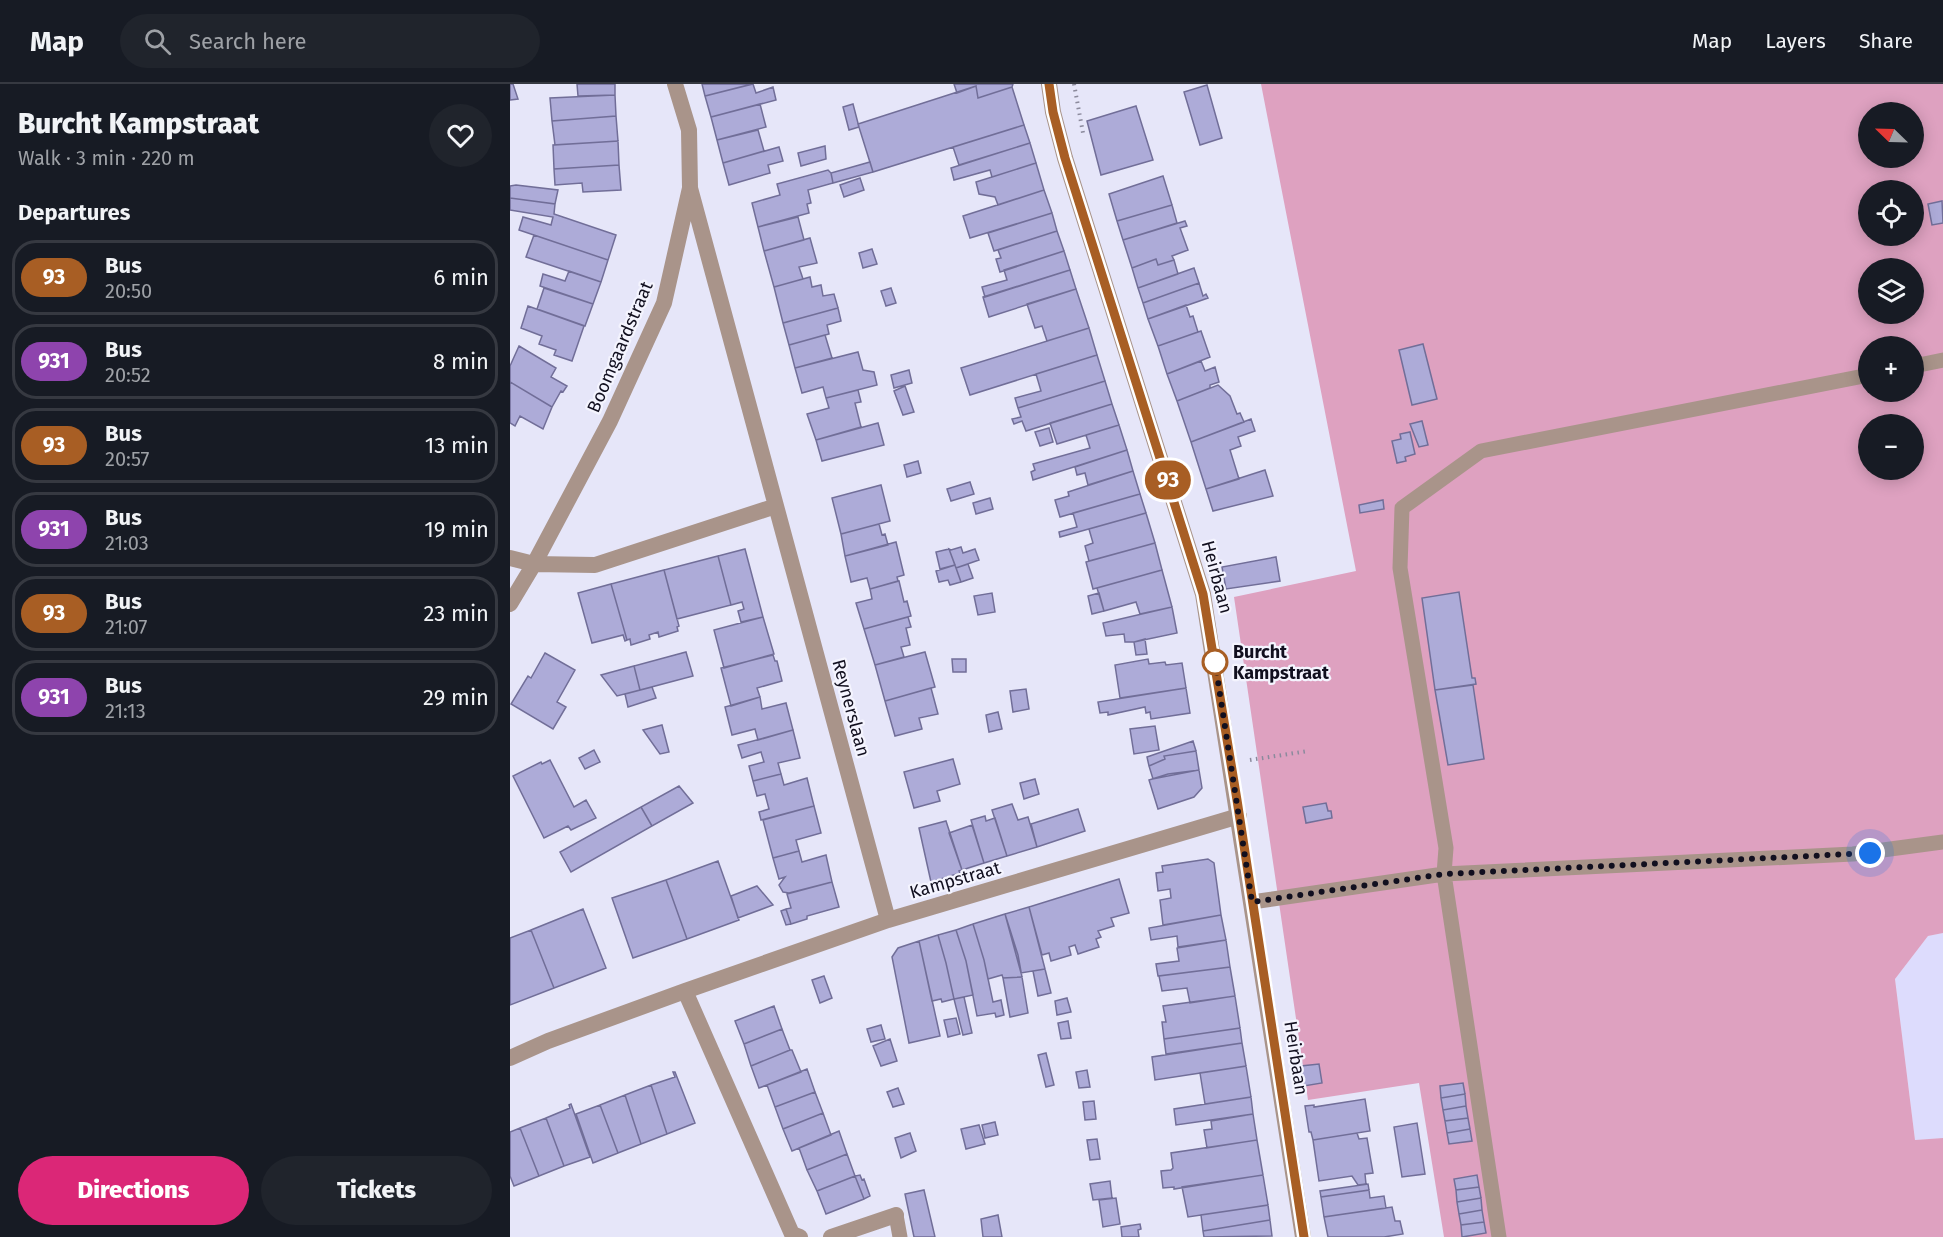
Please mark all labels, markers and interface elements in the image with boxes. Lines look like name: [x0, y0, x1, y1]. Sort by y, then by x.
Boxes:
search box: [120, 14, 540, 68]
text: Map: [30, 25, 84, 58]
icon: search: [141, 25, 174, 58]
text: Search here: [189, 28, 307, 55]
text: Map: [1692, 28, 1732, 54]
text: Layers: [1765, 28, 1826, 54]
text: Share: [1859, 28, 1913, 54]
north arrow: [1858, 102, 1924, 168]
map controls: [1858, 102, 1924, 480]
button: heart: [429, 104, 492, 167]
text: Burcht Kampstraat: [18, 107, 259, 140]
text: Walk · 3 min · 220 m: [18, 146, 195, 170]
button: locate: [1858, 180, 1924, 246]
text: Departures: [18, 199, 130, 226]
text: Bus: [105, 252, 142, 279]
button: layers: [1858, 258, 1924, 324]
text: 93: [43, 264, 65, 290]
text: 6 min: [433, 264, 489, 291]
street label: Boomgaardstraat: [582, 278, 658, 416]
text: 20:50: [105, 279, 152, 303]
text: Bus: [105, 336, 142, 363]
button: +: [1858, 336, 1924, 402]
text: 931: [38, 348, 70, 374]
text: 8 min: [433, 348, 489, 375]
text: 20:52: [105, 363, 151, 387]
button: −: [1858, 414, 1924, 480]
text: Bus: [105, 420, 142, 447]
text: 93: [43, 432, 65, 458]
text: 13 min: [425, 432, 489, 459]
text: 20:57: [105, 447, 149, 471]
line badge: 93: [1141, 460, 1195, 500]
text: 93: [1157, 467, 1179, 493]
text: Bus: [105, 504, 142, 531]
text: 931: [38, 516, 70, 542]
text: 19 min: [424, 516, 489, 543]
text: 21:03: [105, 531, 149, 555]
street label: Heirbaan: [1197, 538, 1237, 616]
text: Bus: [105, 588, 142, 615]
text: 93: [43, 600, 65, 626]
text: 23 min: [423, 600, 489, 627]
text: 21:07: [105, 615, 148, 639]
place label: Burcht Kampstraat: [1233, 641, 1330, 684]
marker: Burcht Kampstraat: [1202, 649, 1228, 675]
street label: Reynerslaan: [827, 657, 875, 759]
text: Bus: [105, 672, 142, 699]
text: 931: [38, 684, 70, 710]
text: 29 min: [423, 684, 489, 711]
text: 21:13: [105, 699, 146, 723]
your location: [1855, 838, 1885, 868]
street label: Kampstraat: [907, 856, 1003, 903]
street label: Heirbaan: [1279, 1019, 1313, 1097]
button: Directions: [18, 1156, 249, 1225]
button: Tickets: [261, 1156, 492, 1225]

